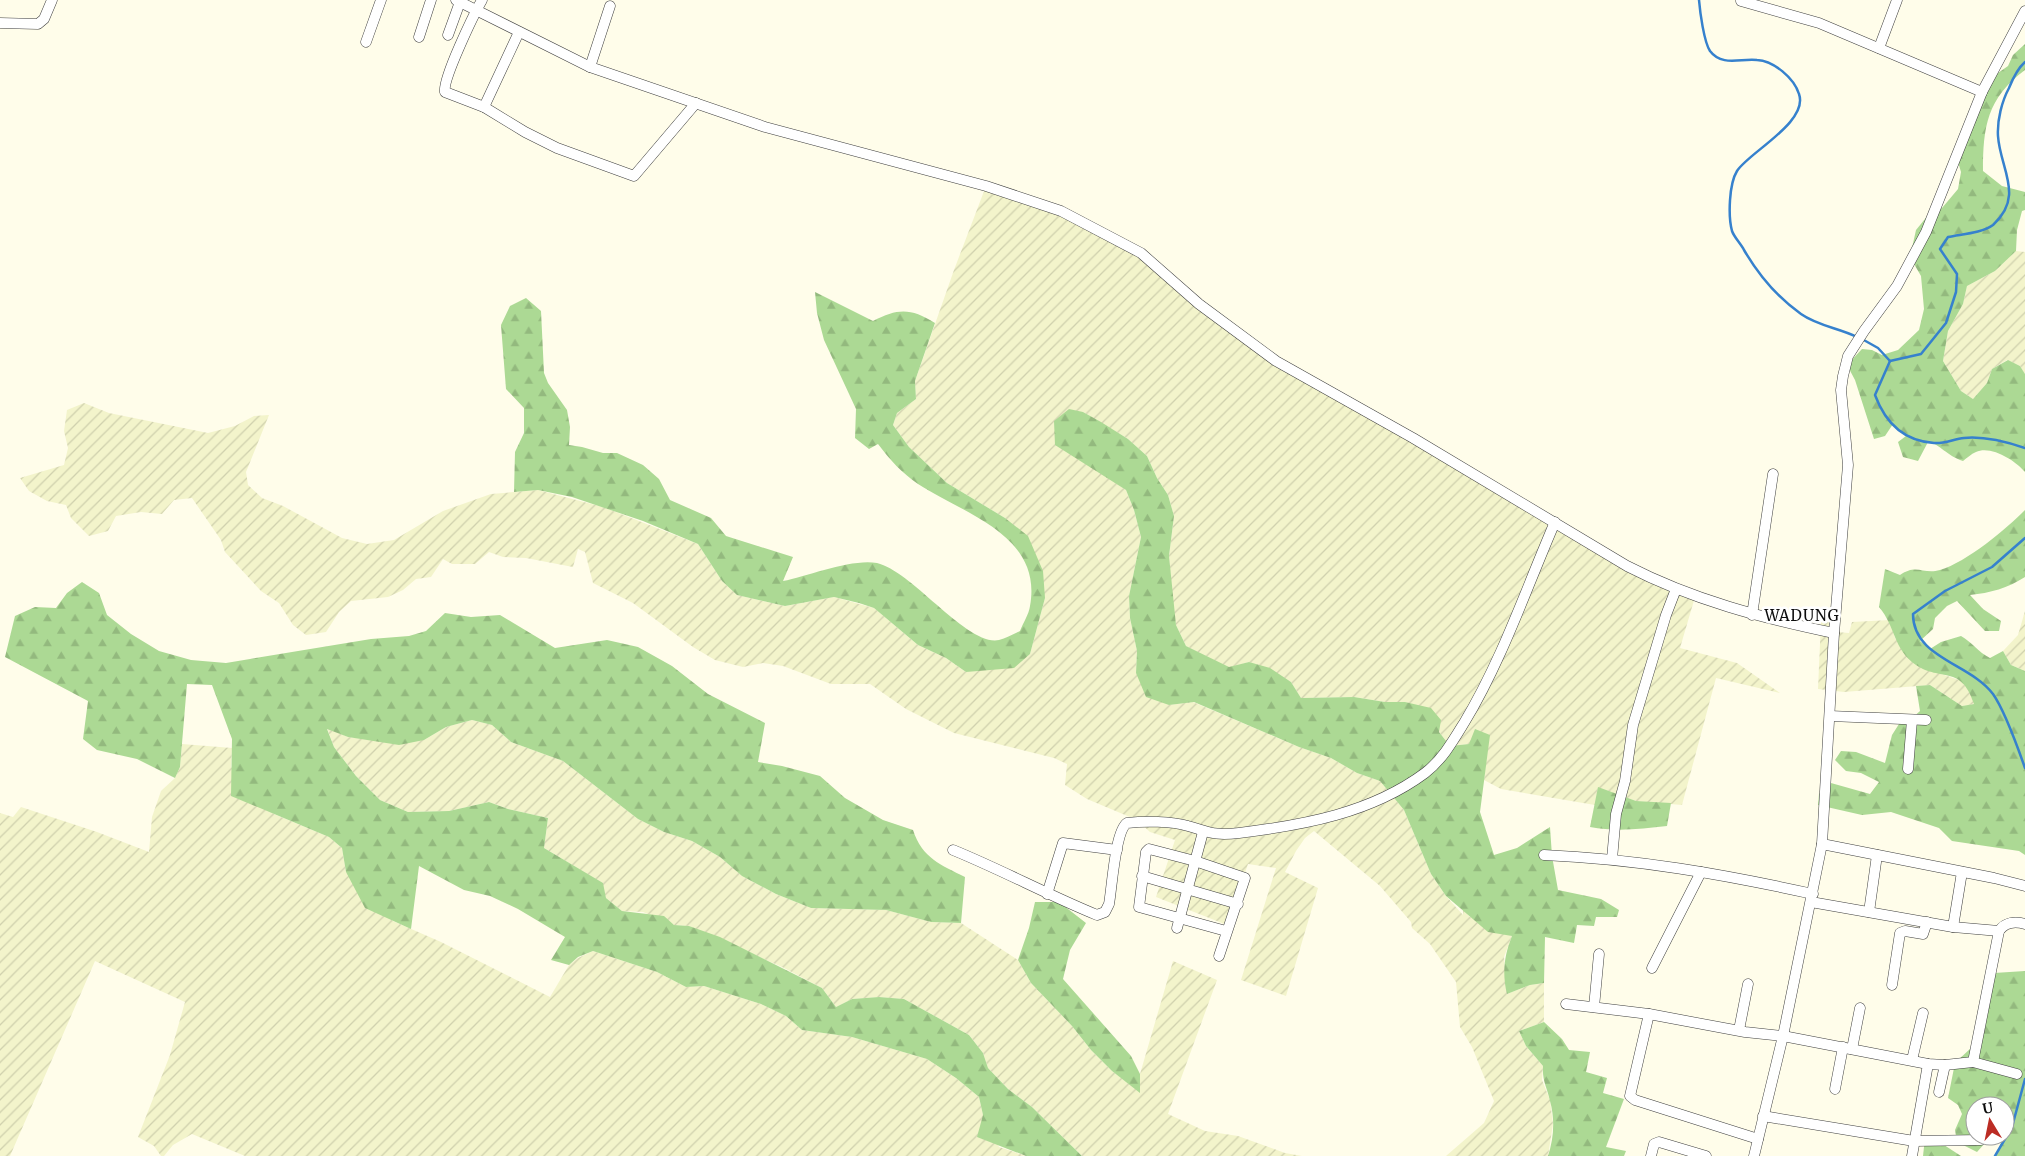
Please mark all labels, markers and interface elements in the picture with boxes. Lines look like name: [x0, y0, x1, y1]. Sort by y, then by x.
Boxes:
district label: WADUNG: [1763, 606, 1840, 625]
north arrow: [1965, 1096, 2015, 1146]
text: U: [1981, 1098, 1995, 1118]

